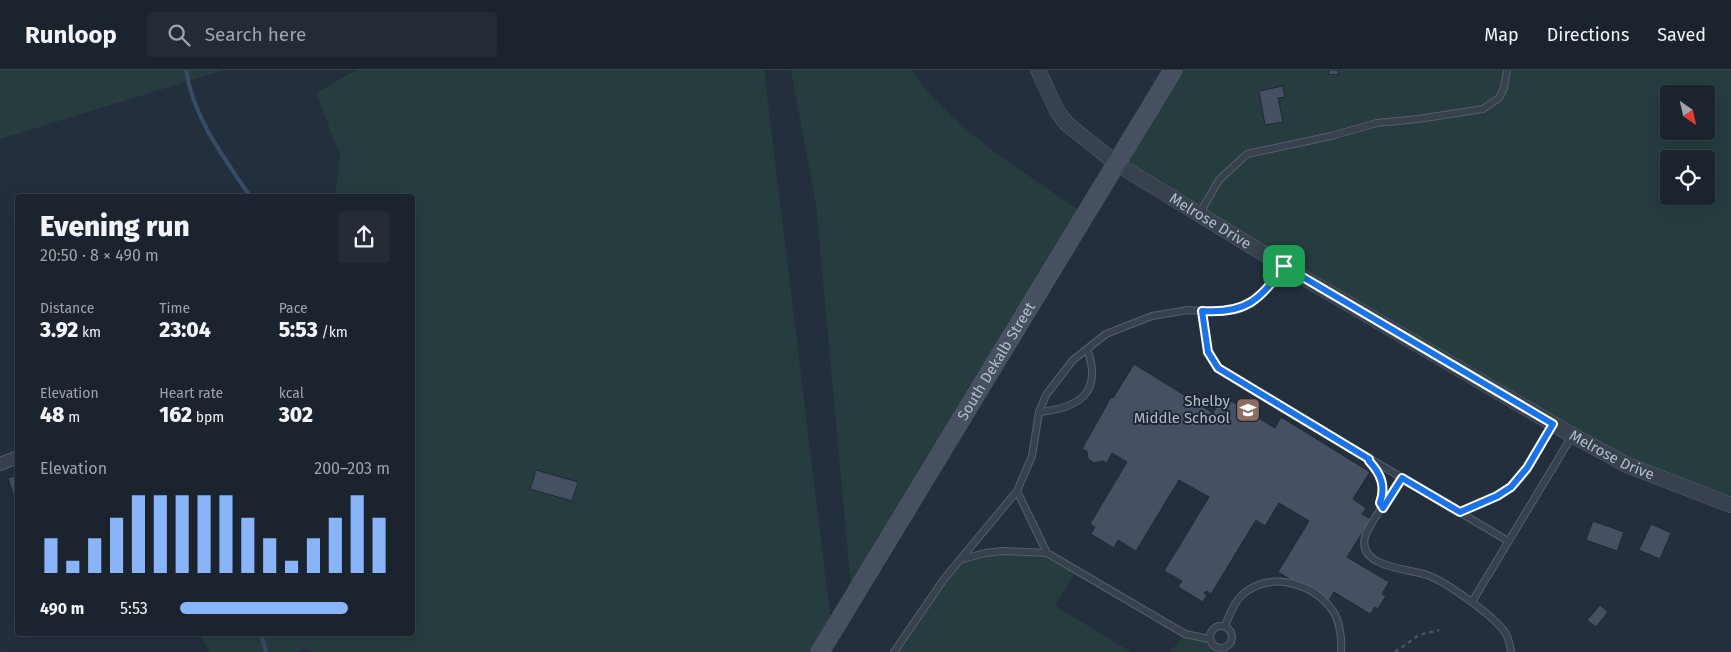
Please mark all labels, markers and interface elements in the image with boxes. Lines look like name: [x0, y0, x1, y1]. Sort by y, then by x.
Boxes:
search box: [147, 12, 497, 57]
text: Runloop: [25, 21, 117, 49]
icon: search: [165, 21, 193, 49]
text: Search here: [205, 23, 306, 46]
text: Map: [1484, 24, 1519, 46]
text: Directions: [1547, 24, 1629, 46]
text: Saved: [1657, 24, 1706, 46]
north arrow: [1660, 85, 1715, 140]
map controls: [1660, 85, 1715, 205]
button: locate: [1660, 150, 1715, 205]
street label: Melrose Drive: [1166, 189, 1255, 253]
text: Evening run: [40, 210, 190, 243]
button: share: [338, 211, 390, 263]
pin: [1263, 245, 1305, 287]
text: 20:50 · 8 × 490 m: [40, 246, 159, 265]
icon: arrive: [1270, 252, 1298, 280]
street label: South Dekalb Street: [954, 298, 1039, 424]
text: Distance: [40, 300, 94, 317]
text: Time: [159, 300, 190, 317]
text: Pace: [279, 300, 308, 317]
text: 3.92: [40, 317, 78, 343]
text: 23:04: [159, 317, 211, 343]
text: 5:53: [279, 317, 318, 343]
text: km: [78, 324, 101, 341]
text: /km: [318, 324, 348, 341]
text: Elevation: [40, 385, 99, 402]
text: Heart rate: [159, 385, 223, 402]
text: kcal: [279, 385, 304, 402]
place label: Shelby Middle School: [1134, 392, 1231, 427]
school or university icon: Shelby Middle School: [1235, 397, 1261, 423]
text: 48: [40, 402, 64, 428]
text: 162: [159, 402, 192, 428]
text: 302: [279, 402, 313, 428]
text: m: [64, 409, 80, 426]
text: bpm: [192, 409, 224, 426]
street label: Melrose Drive: [1566, 426, 1657, 484]
text: Elevation: [40, 459, 107, 478]
text: 200–203 m: [314, 459, 390, 478]
text: 490 m: [40, 599, 84, 618]
text: 5:53: [120, 599, 148, 618]

